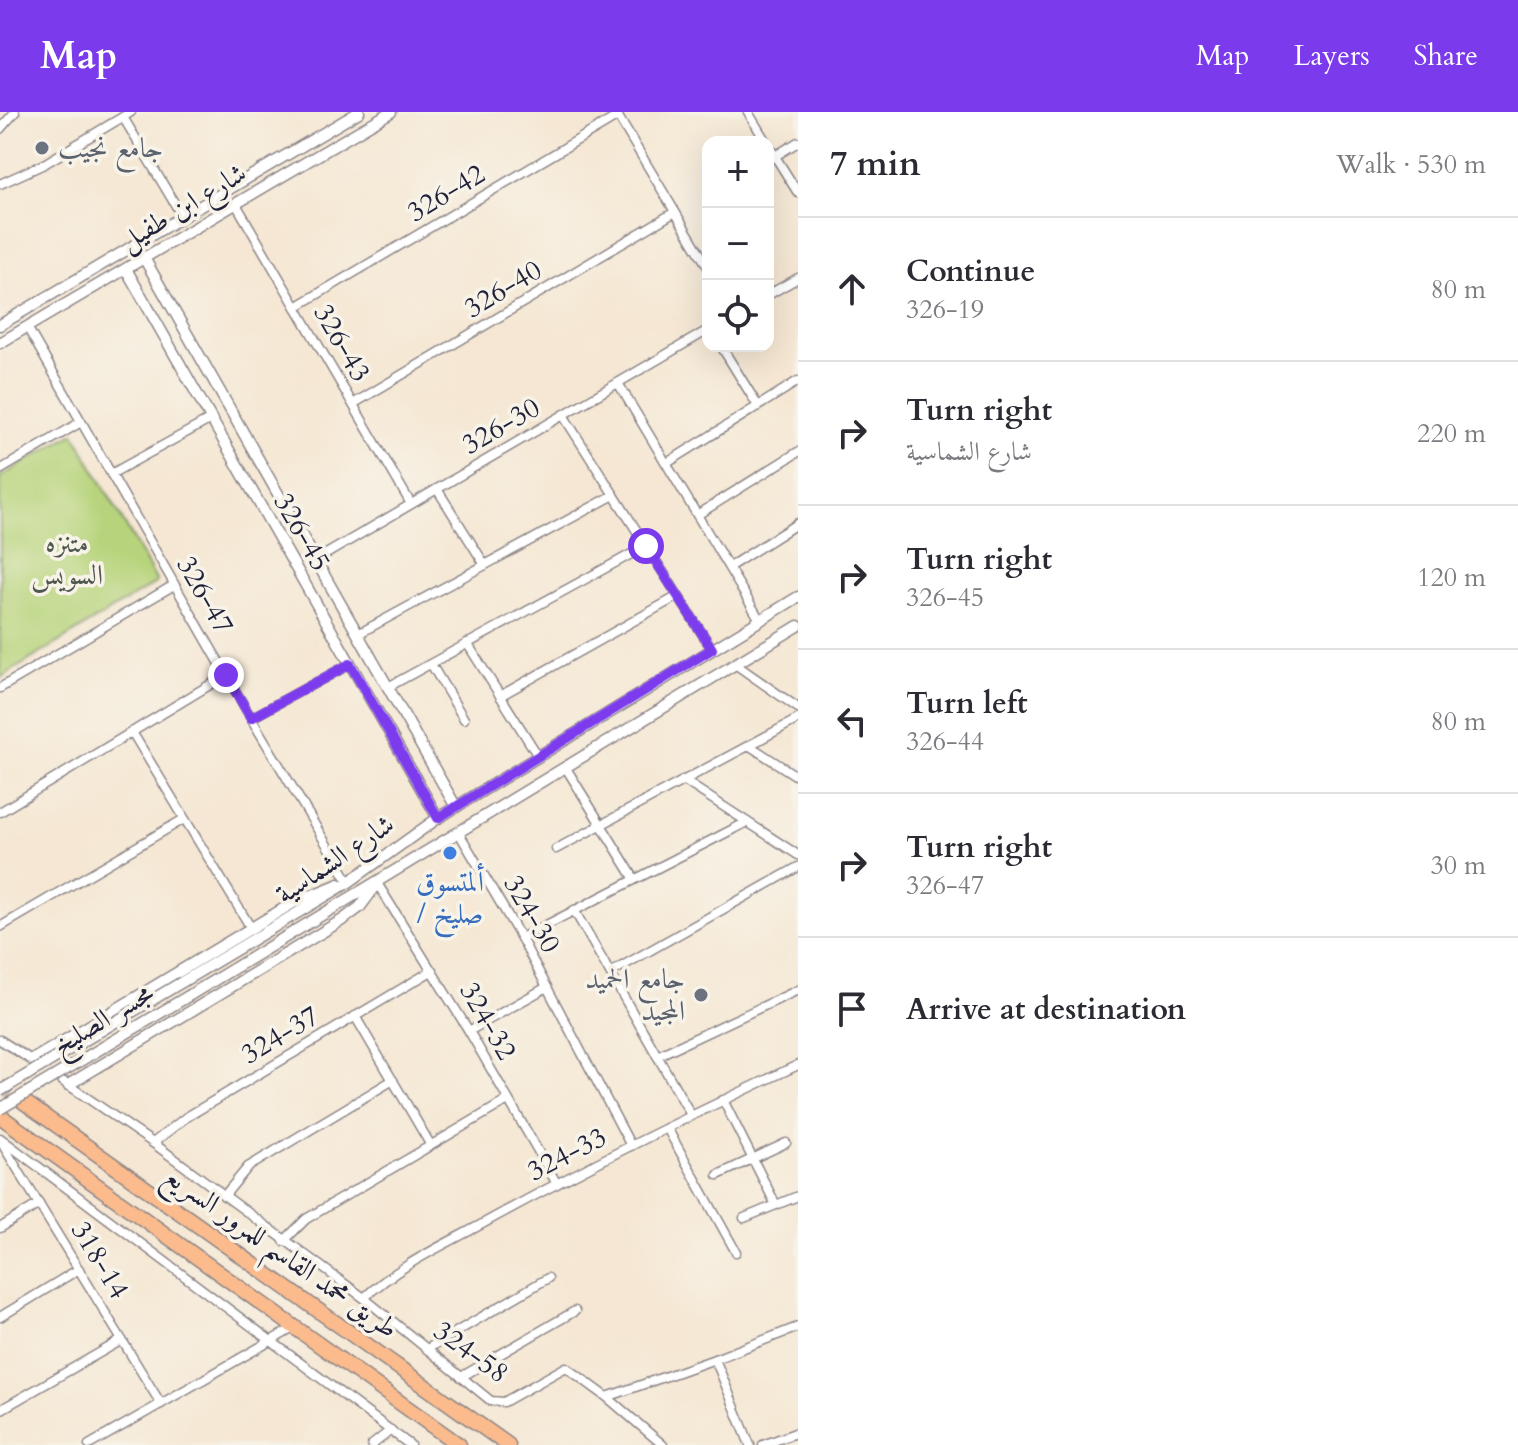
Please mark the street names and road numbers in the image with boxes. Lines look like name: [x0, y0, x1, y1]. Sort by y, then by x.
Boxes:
street label: شارع ابن طفيل: [112, 154, 256, 263]
street label: 326-42: [400, 155, 492, 231]
street label: 326-40: [457, 251, 549, 327]
street label: 326-43: [304, 297, 380, 389]
street label: 326-30: [455, 388, 547, 464]
street label: 326-45: [264, 486, 340, 578]
street label: 326-47: [167, 549, 243, 641]
street label: شارع الشماسية: [268, 805, 404, 916]
street label: 324-30: [494, 868, 570, 960]
street label: مجسر الصليخ: [45, 974, 163, 1068]
street label: 324-32: [450, 975, 526, 1067]
street label: 324-37: [234, 997, 326, 1073]
street label: 324-33: [521, 1118, 613, 1190]
street label: طريق محمد القاسم للمرور السريع: [152, 1157, 406, 1354]
street label: 318-14: [62, 1214, 138, 1306]
street label: 324-58: [426, 1312, 516, 1392]

